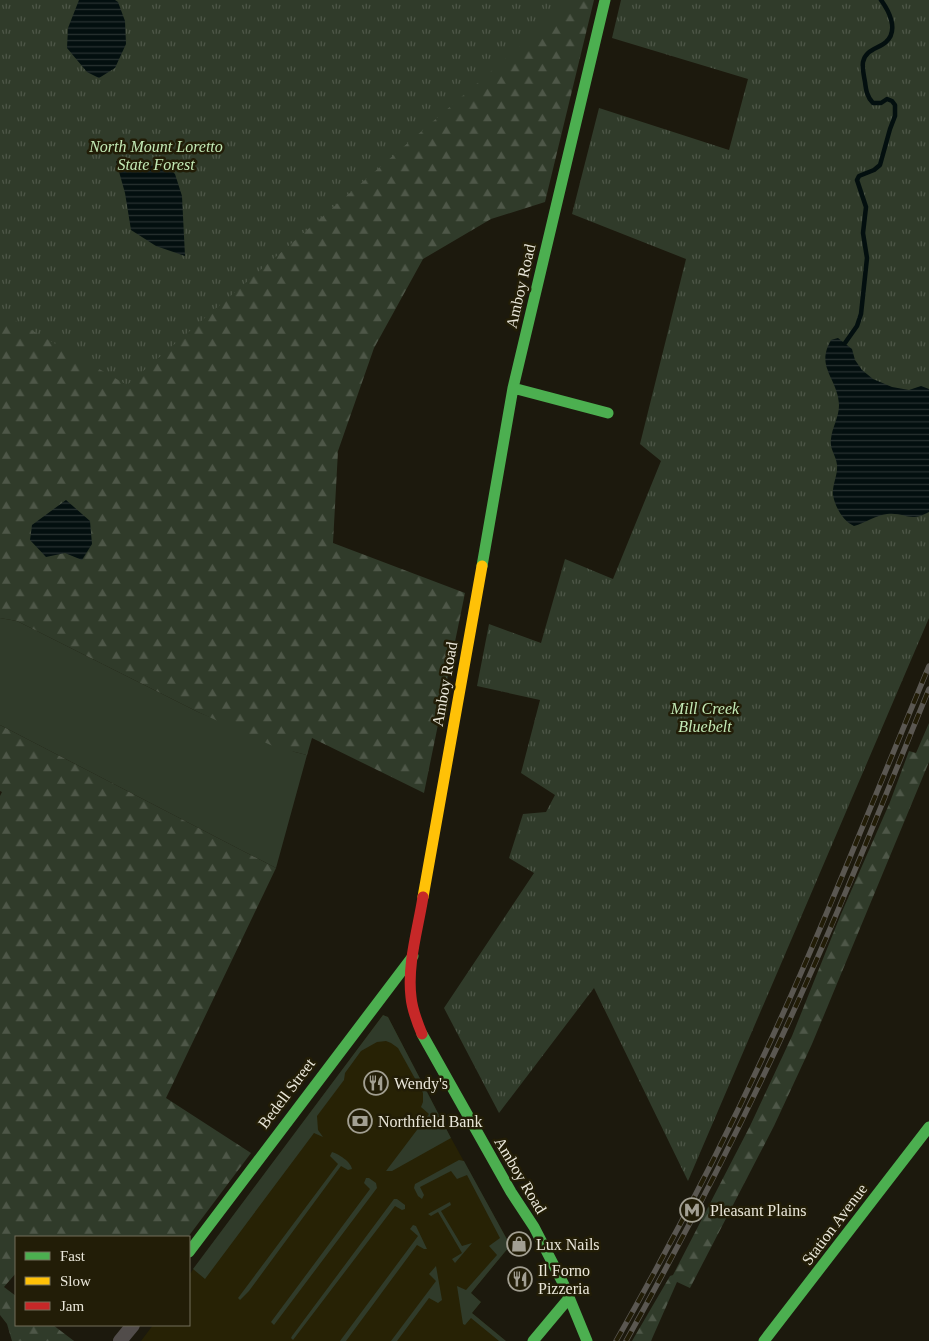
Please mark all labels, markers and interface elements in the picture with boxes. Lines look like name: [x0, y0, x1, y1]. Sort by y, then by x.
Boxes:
park label: North Mount Loretto State Forest: [88, 138, 223, 173]
street label: Amboy Road: [503, 242, 539, 330]
street label: Amboy Road: [429, 640, 461, 728]
park label: Mill Creek Bluebelt: [670, 700, 740, 735]
street label: Bedell Street: [255, 1055, 319, 1132]
restaurant icon: Wendy's: [363, 1070, 389, 1096]
place label: Wendy's: [394, 1075, 448, 1093]
bank icon: Northfield Bank: [347, 1108, 373, 1134]
place label: Northfield Bank: [378, 1113, 482, 1130]
street label: Amboy Road: [490, 1134, 550, 1217]
street label: Station Avenue: [798, 1180, 870, 1268]
metro station icon: Pleasant Plains: [679, 1197, 705, 1223]
place label: Pleasant Plains: [710, 1202, 806, 1219]
shop icon: Lux Nails: [506, 1231, 532, 1257]
legend: [15, 1236, 190, 1326]
place label: Lux Nails: [536, 1236, 600, 1253]
text: Fast: [60, 1248, 86, 1264]
place label: Il Forno Pizzeria: [538, 1262, 590, 1297]
restaurant icon: Il Forno Pizzeria: [507, 1266, 533, 1292]
text: Slow: [60, 1273, 91, 1289]
text: Jam: [60, 1298, 84, 1314]

